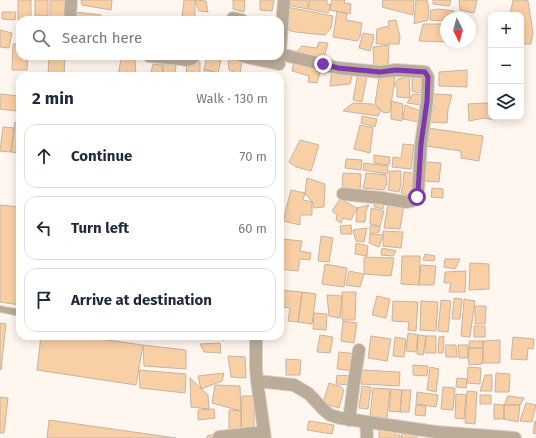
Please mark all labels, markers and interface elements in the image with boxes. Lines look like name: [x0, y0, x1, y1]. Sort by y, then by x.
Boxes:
north arrow: [440, 12, 476, 48]
map controls: [488, 12, 524, 120]
button: +: [488, 12, 524, 48]
search box: [16, 16, 284, 60]
icon: search: [30, 27, 52, 49]
text: Search here: [62, 29, 142, 47]
button: −: [488, 48, 524, 84]
route end: [314, 55, 332, 73]
button: layers: [488, 84, 524, 120]
text: 2 min: [32, 88, 74, 109]
text: Walk · 130 m: [196, 91, 268, 106]
icon: ahead: [33, 145, 55, 167]
text: Continue: [71, 147, 132, 165]
text: 70 m: [240, 149, 267, 164]
route start: [408, 188, 426, 206]
icon: left: [33, 217, 55, 239]
text: Turn left: [71, 219, 129, 237]
text: 60 m: [238, 221, 267, 236]
icon: arrive: [33, 289, 55, 311]
text: Arrive at destination: [71, 291, 212, 309]

